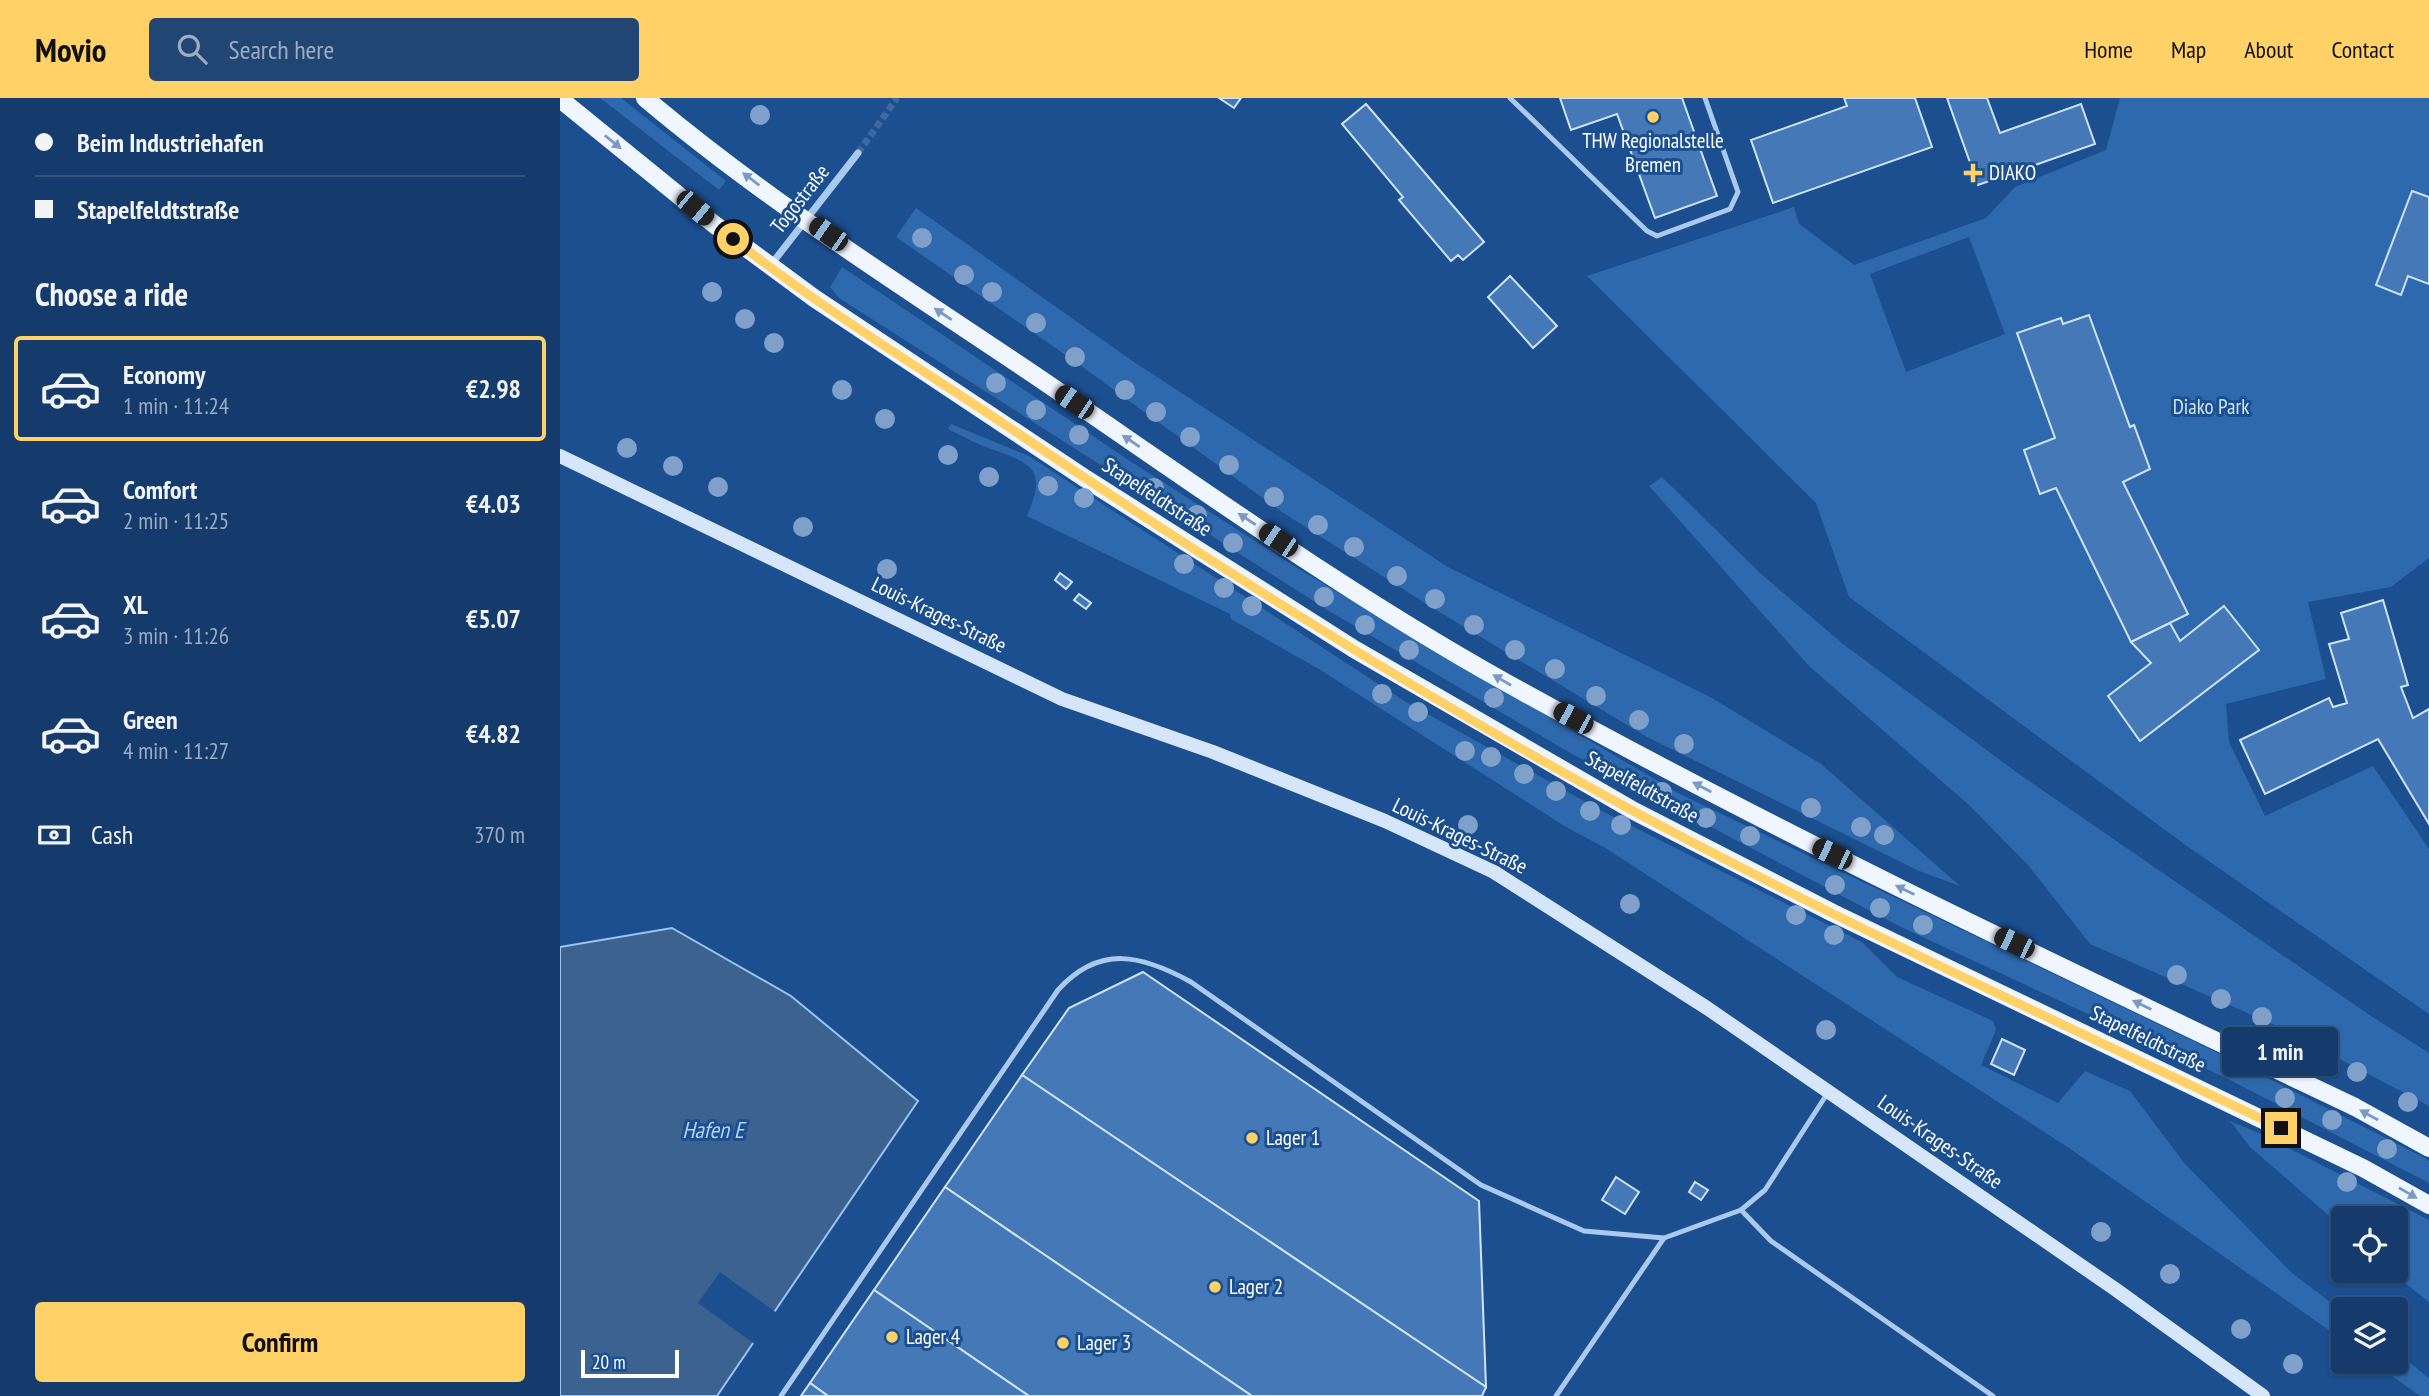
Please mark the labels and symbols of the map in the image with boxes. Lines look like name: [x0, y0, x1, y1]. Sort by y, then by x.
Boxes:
marker: THW Regionalstelle Bremen: [1645, 109, 1661, 125]
place label: THW Regionalstelle Bremen: [1582, 127, 1724, 178]
one-way arrow: [603, 134, 621, 149]
street label: Togostraße: [764, 159, 835, 239]
place label: DIAKO: [1989, 159, 2036, 186]
marker: DIAKO: [1963, 163, 1983, 183]
one-way arrow: [742, 173, 760, 187]
car: [673, 186, 718, 230]
car: [805, 213, 852, 255]
route start: [717, 223, 749, 255]
one-way arrow: [933, 307, 953, 320]
car: [1051, 382, 1098, 422]
park label: Diako Park: [2173, 393, 2249, 420]
one-way arrow: [1122, 435, 1141, 448]
street label: Stapelfeldtstraße: [1097, 451, 1217, 542]
one-way arrow: [1237, 513, 1257, 526]
car: [1255, 520, 1302, 560]
street label: Louis-Krages-Straße: [867, 570, 1011, 659]
one-way arrow: [1492, 674, 1511, 686]
car: [1550, 699, 1597, 737]
street label: Stapelfeldtstraße: [1581, 744, 1704, 829]
one-way arrow: [1692, 781, 1712, 793]
street label: Louis-Krages-Straße: [1388, 791, 1532, 880]
car: [1809, 835, 1856, 873]
one-way arrow: [1895, 884, 1915, 895]
car: [1991, 924, 2038, 962]
street label: Stapelfeldtstraße: [2086, 999, 2211, 1078]
one-way arrow: [2132, 999, 2152, 1010]
callout: 1 min: [2223, 1026, 2339, 1076]
street label: Louis-Krages-Straße: [1872, 1088, 2008, 1195]
one-way arrow: [2360, 1109, 2379, 1121]
route end: [2265, 1112, 2297, 1144]
water label: Hafen E: [682, 1115, 747, 1144]
place label: Lager 1: [1266, 1124, 1320, 1151]
marker: Lager 1: [1244, 1130, 1260, 1146]
one-way arrow: [2399, 1187, 2418, 1200]
place label: Lager 2: [1229, 1273, 1283, 1300]
marker: Lager 2: [1207, 1279, 1223, 1295]
place label: Lager 4: [906, 1323, 961, 1350]
marker: Lager 4: [884, 1329, 900, 1345]
place label: Lager 3: [1077, 1329, 1131, 1356]
marker: Lager 3: [1055, 1335, 1071, 1351]
scale bar: [581, 1347, 679, 1379]

